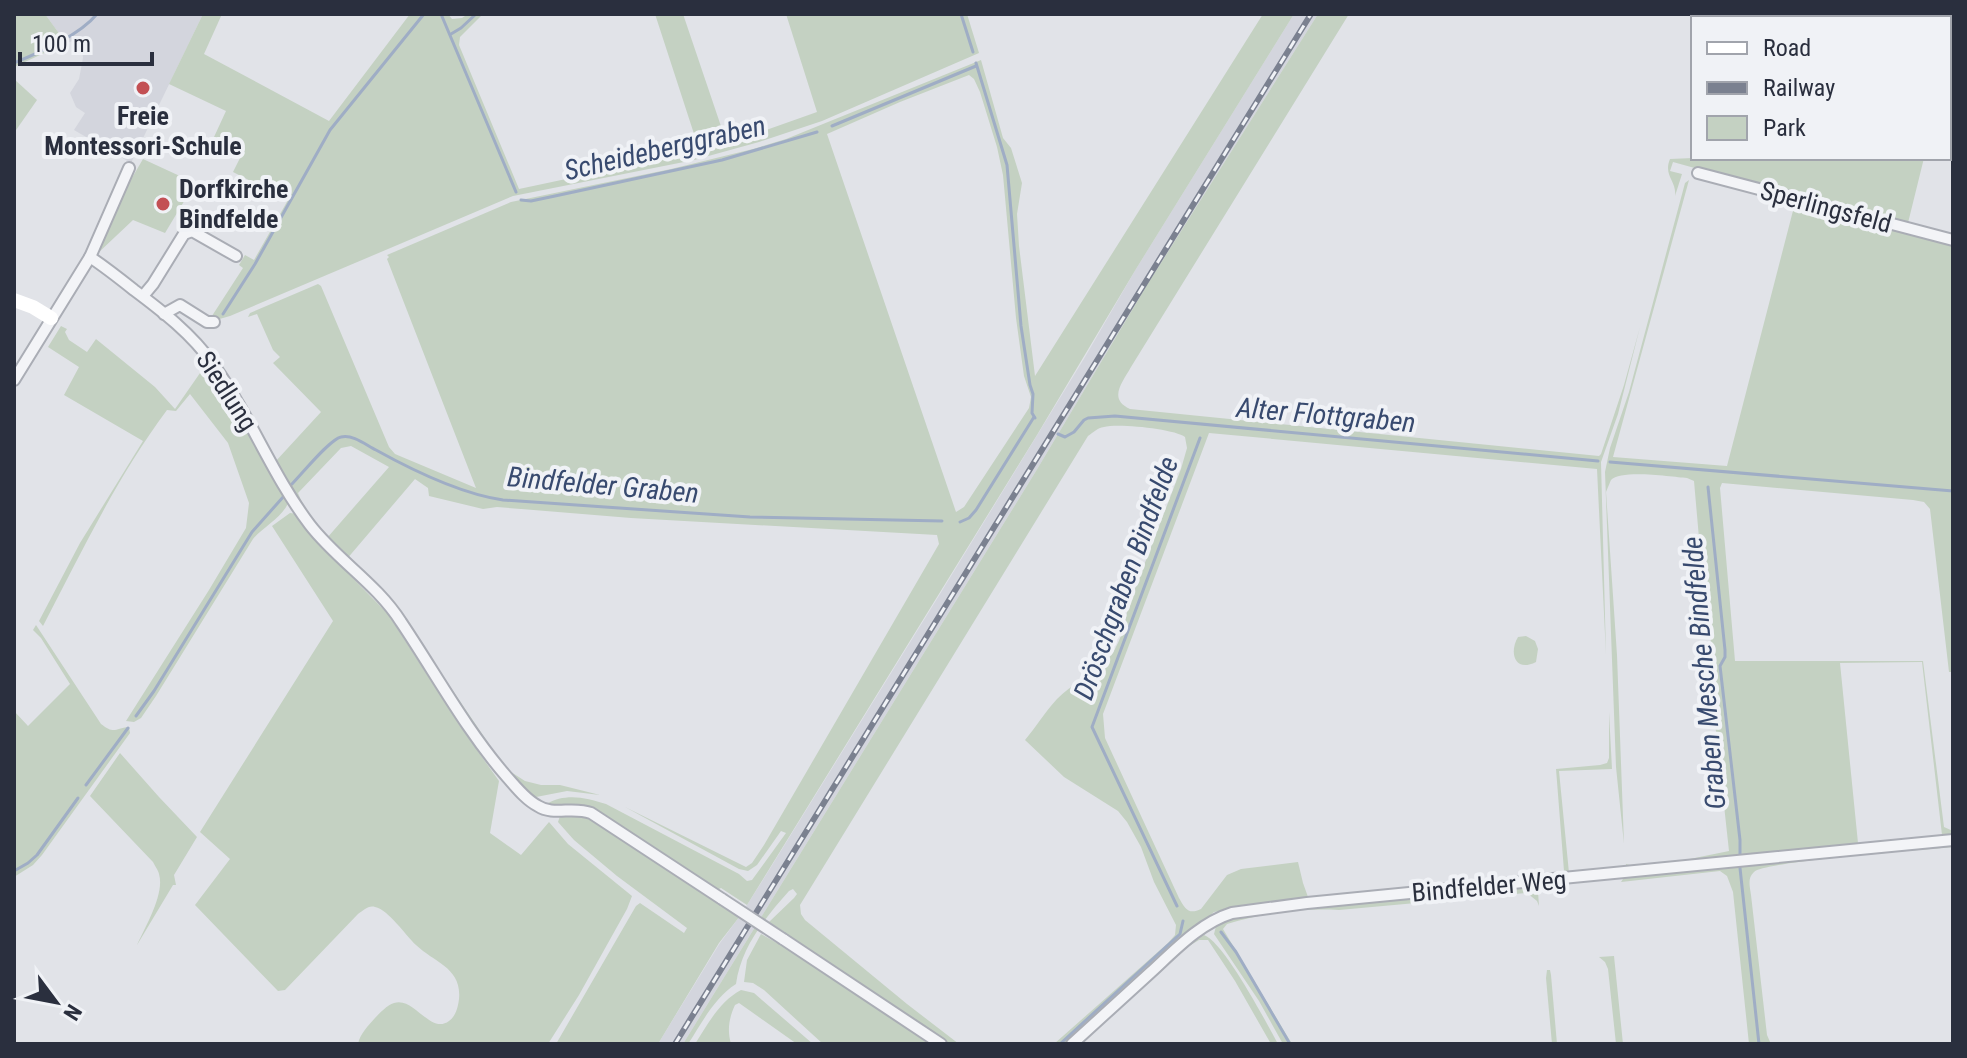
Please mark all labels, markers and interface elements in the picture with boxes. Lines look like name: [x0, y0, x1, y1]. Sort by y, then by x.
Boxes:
scale bar: [20, 16, 152, 66]
legend: [1691, 16, 1951, 160]
text: 100 m: [32, 30, 91, 58]
text: Road: [1763, 34, 1811, 62]
text: Railway: [1763, 74, 1835, 102]
marker: Freie Montessori-Schule: [134, 79, 152, 97]
place label: Freie Montessori-Schule: [44, 101, 242, 161]
water label: Scheideberggraben: [561, 109, 769, 187]
text: Park: [1763, 114, 1806, 142]
place label: Dorfkirche Bindfelde: [179, 174, 289, 234]
street label: Sperlingsfeld: [1757, 175, 1895, 239]
marker: Dorfkirche Bindfelde: [154, 195, 172, 213]
street label: Siedlung: [190, 346, 264, 436]
water label: Alter Flottgraben: [1234, 391, 1417, 439]
water label: Dröschgraben Bindfelde: [1067, 452, 1185, 704]
water label: Bindfelder Graben: [506, 460, 700, 510]
water label: Graben Mesche Bindfelde: [1676, 535, 1732, 811]
street label: Bindfelder Weg: [1410, 864, 1568, 908]
north arrow: [16, 962, 96, 1042]
text: N: [58, 1000, 87, 1025]

